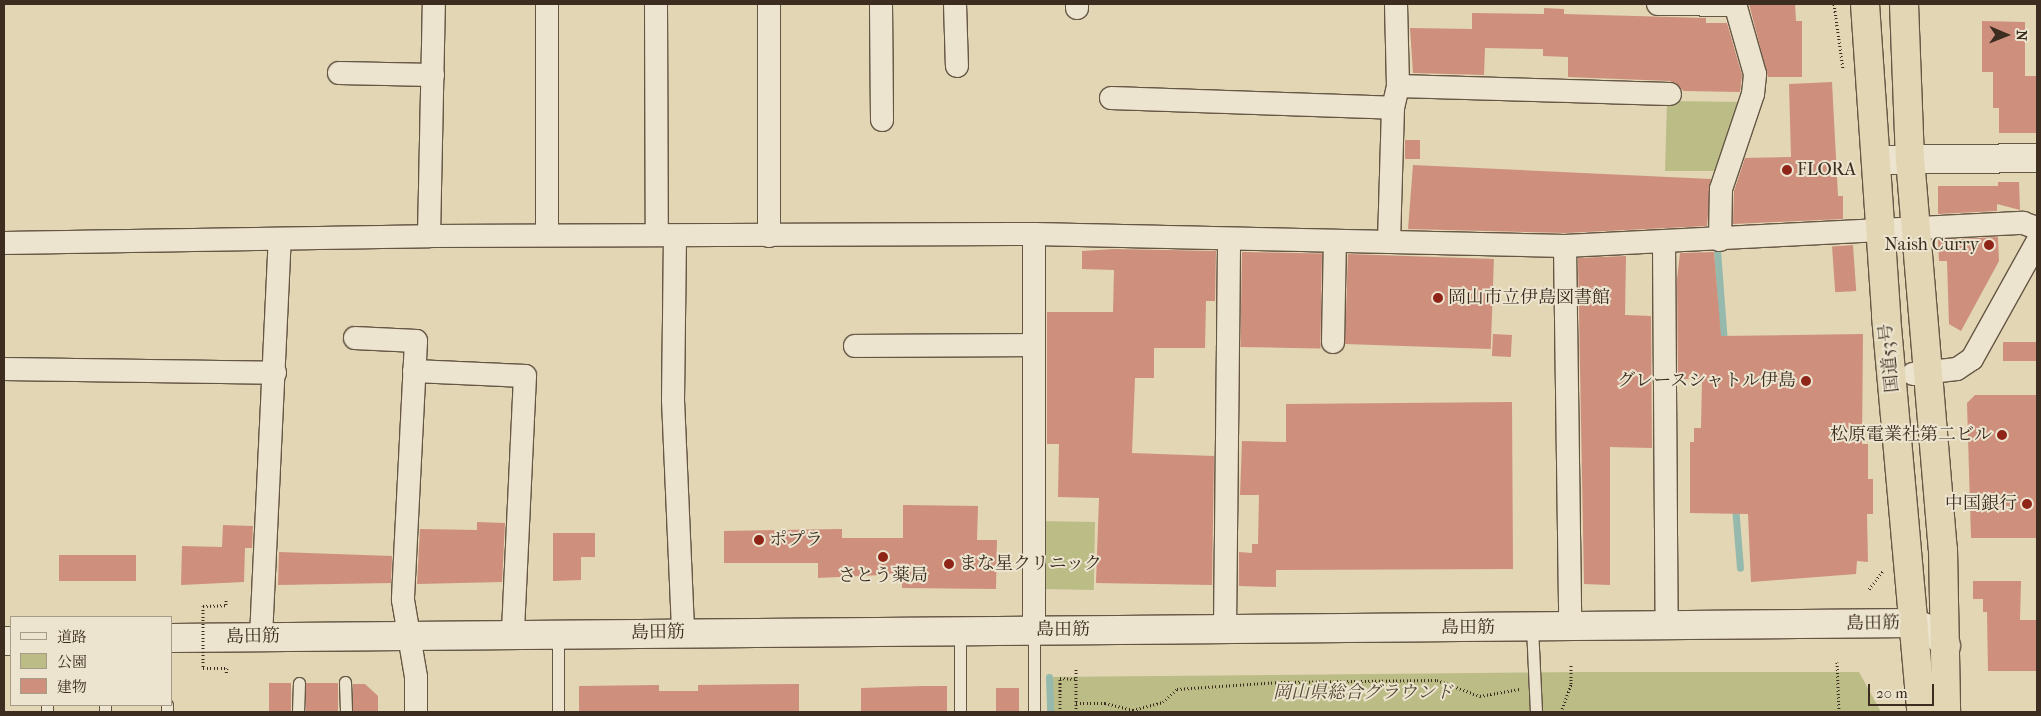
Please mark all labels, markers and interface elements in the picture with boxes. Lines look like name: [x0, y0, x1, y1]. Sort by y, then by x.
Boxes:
north arrow: [1981, 10, 2031, 60]
text: N: [2013, 30, 2030, 41]
place label: FLORA: [1797, 159, 1856, 181]
marker: FLORA: [1781, 164, 1793, 176]
place label: Naish Curry: [1884, 234, 1979, 256]
marker: Naish Curry: [1983, 239, 1995, 251]
place label: 岡山市立伊島図書館: [1448, 287, 1610, 309]
marker: 岡山市立伊島図書館: [1432, 292, 1444, 304]
street label: 国道53号: [1876, 322, 1904, 394]
place label: グレースシャトル伊島: [1616, 370, 1796, 392]
marker: グレースシャトル伊島: [1800, 375, 1812, 387]
place label: 松原電業社第二ビル: [1830, 424, 1992, 446]
marker: 松原電業社第二ビル: [1996, 429, 2008, 441]
place label: 中国銀行: [1945, 493, 2017, 515]
marker: 中国銀行: [2021, 498, 2033, 510]
place label: ポプラ: [769, 529, 823, 551]
marker: ポプラ: [753, 534, 765, 546]
marker: さとう薬局: [877, 551, 889, 563]
place label: まな星クリニック: [959, 553, 1103, 575]
marker: まな星クリニック: [943, 558, 955, 570]
place label: さとう薬局: [838, 565, 928, 587]
street label: 島田筋: [1846, 613, 1900, 635]
legend: [10, 616, 172, 706]
street label: 島田筋: [1441, 617, 1495, 639]
street label: 島田筋: [1036, 619, 1090, 641]
street label: 島田筋: [631, 622, 685, 644]
street label: 島田筋: [226, 626, 280, 648]
text: 道路: [57, 628, 87, 646]
text: 公園: [57, 653, 87, 671]
scale bar: [1871, 674, 1937, 706]
text: 建物: [57, 678, 87, 696]
park label: 岡山県総合グラウンド: [1273, 682, 1453, 704]
text: 20 m: [1876, 684, 1908, 702]

